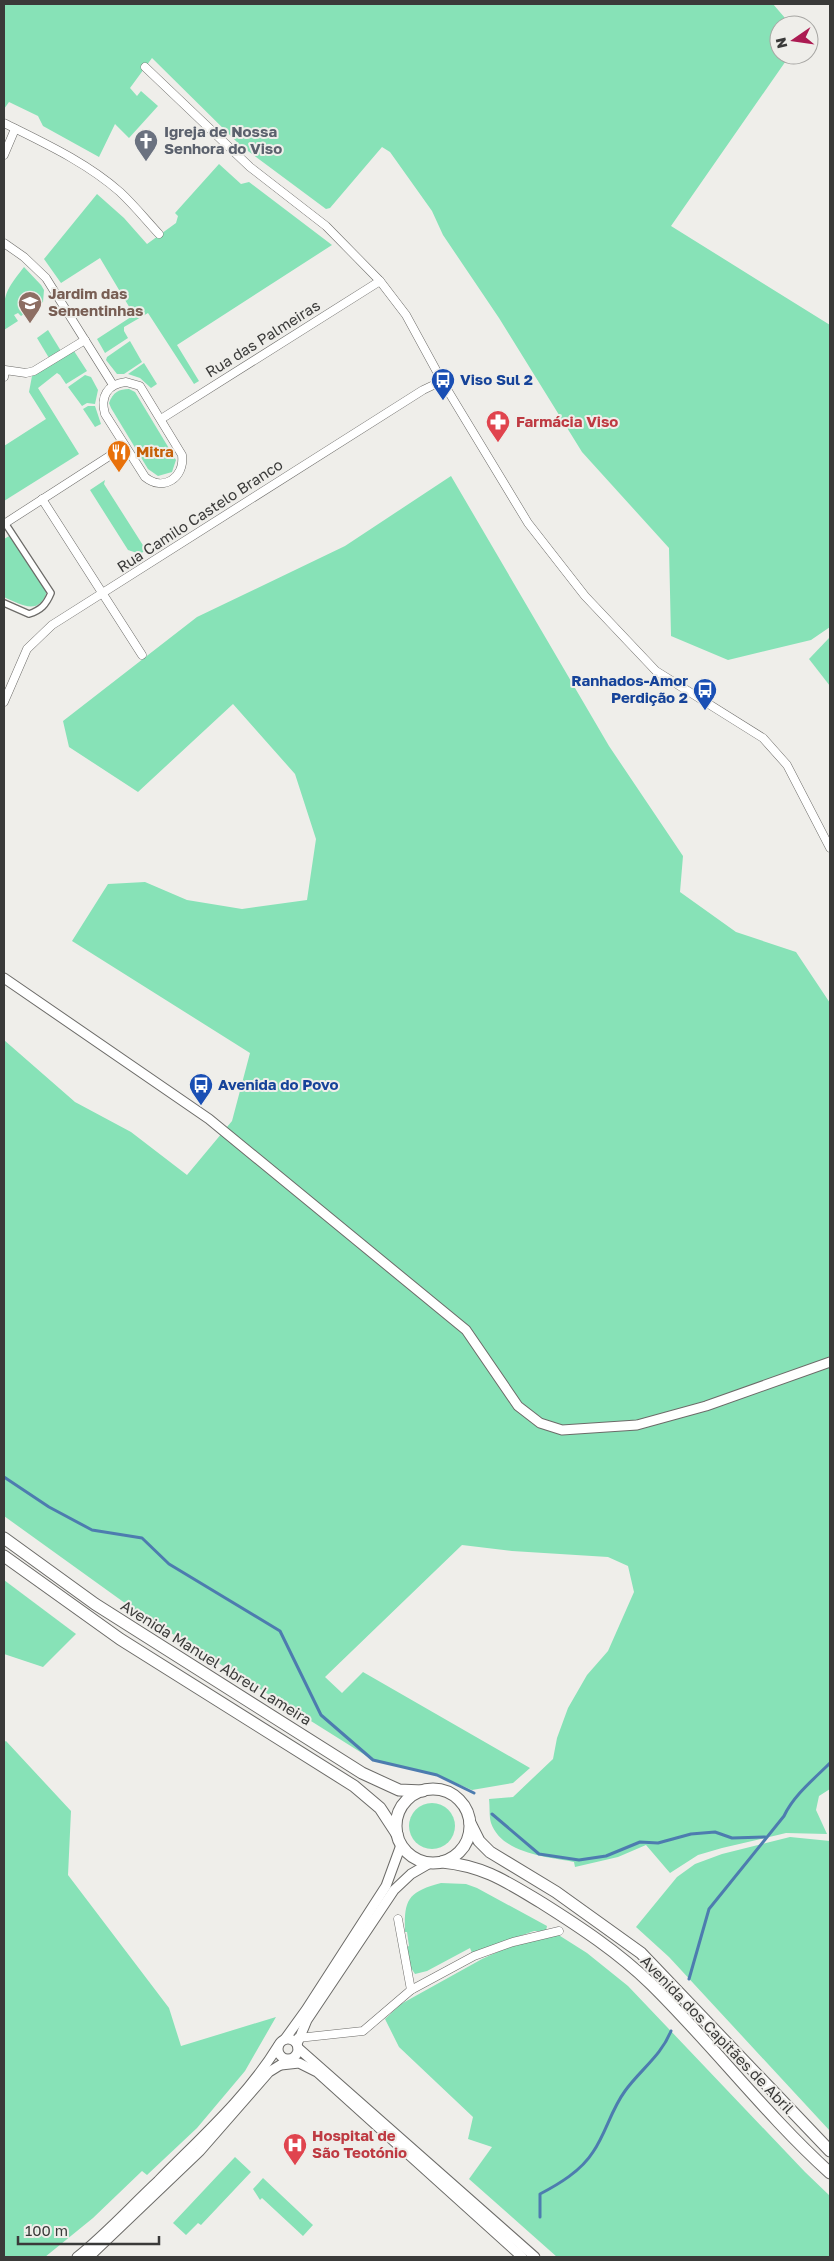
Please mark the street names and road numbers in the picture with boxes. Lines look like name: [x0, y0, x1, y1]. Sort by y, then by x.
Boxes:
street label: Rua das Palmeiras: [202, 296, 323, 381]
street label: Rua Camilo Castelo Branco: [113, 455, 286, 576]
street label: Avenida Manuel Abreu Lameira: [118, 1596, 315, 1728]
street label: Avenida dos Capitães de Abril: [637, 1951, 798, 2117]

